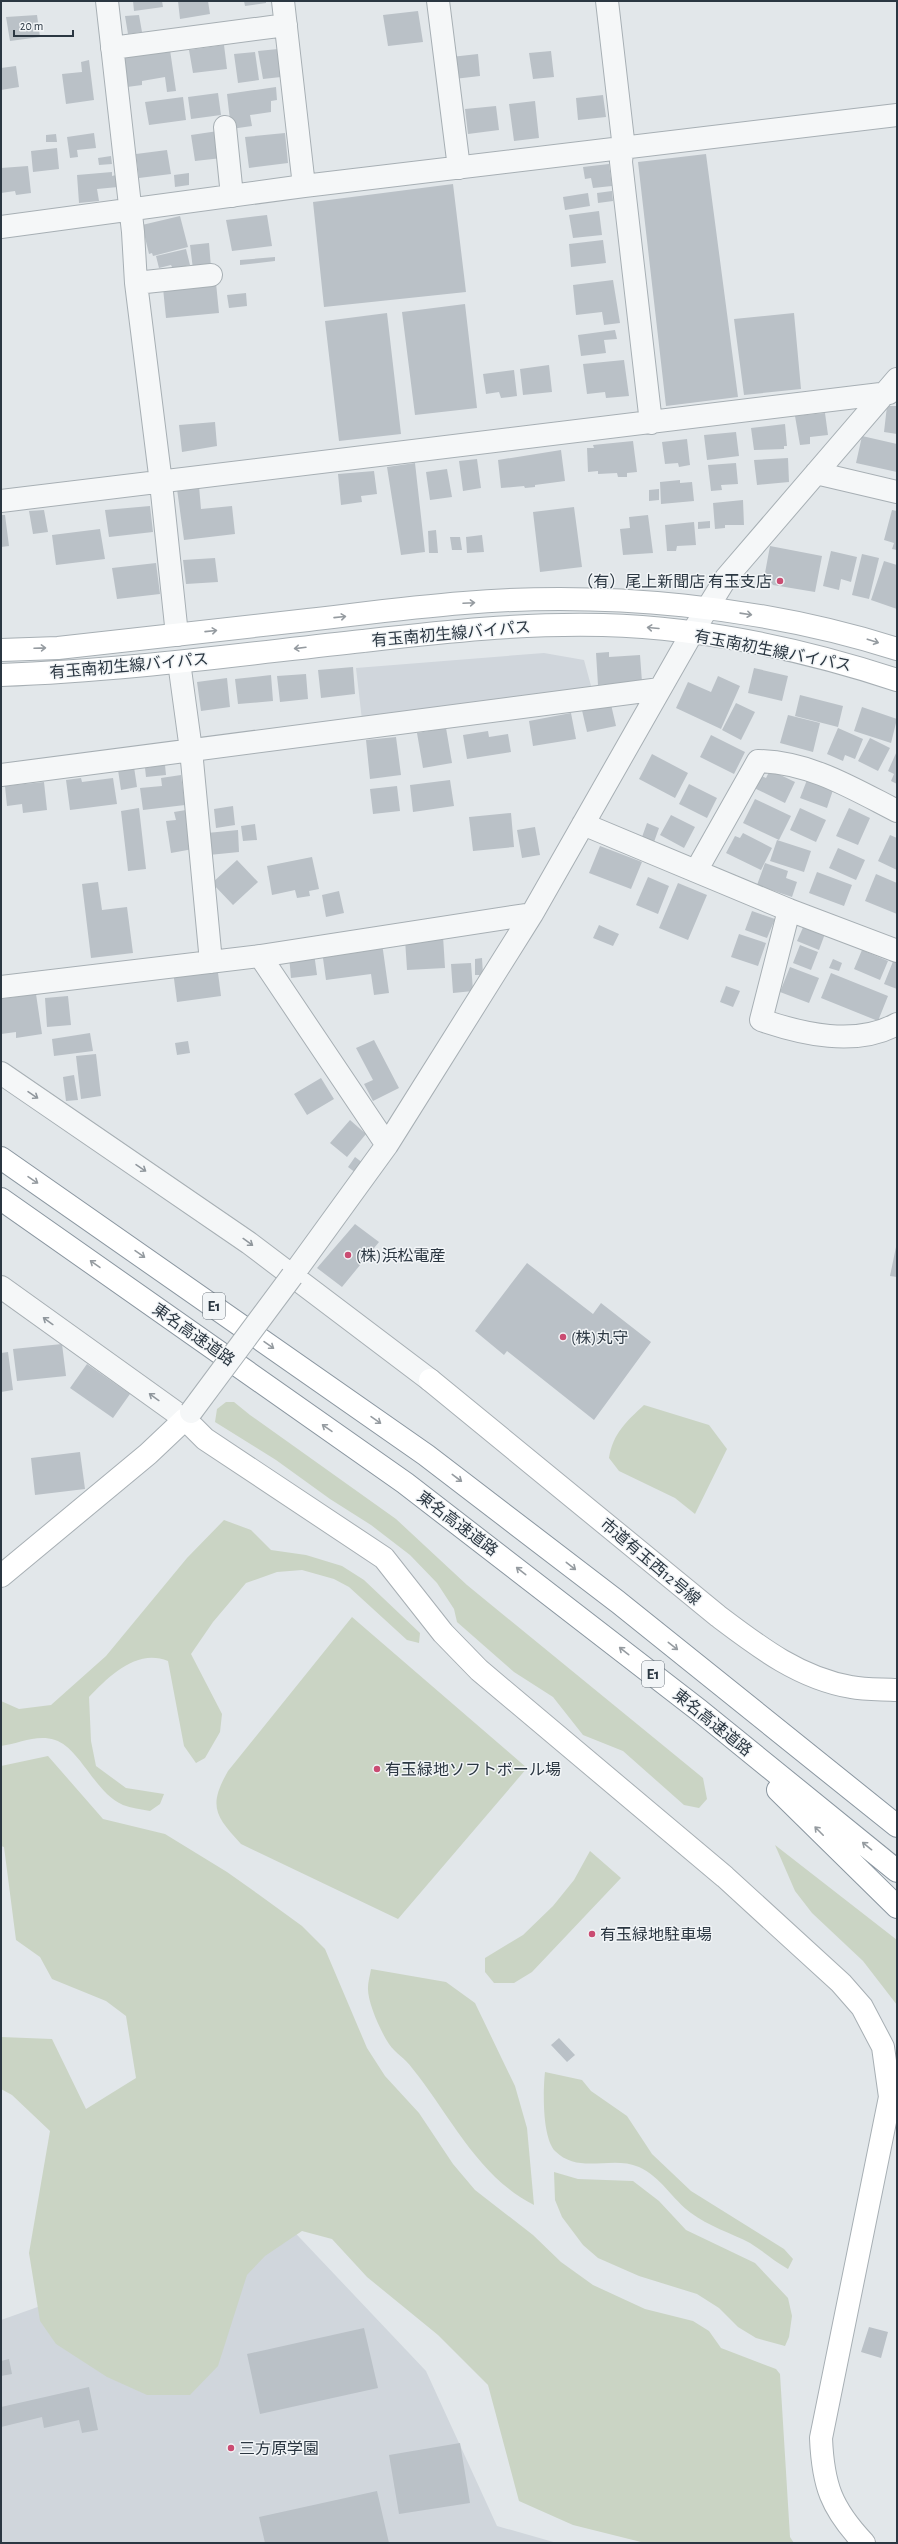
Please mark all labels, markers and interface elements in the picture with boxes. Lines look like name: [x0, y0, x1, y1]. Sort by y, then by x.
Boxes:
scale bar: [14, 12, 73, 38]
text: 20 m: [20, 20, 43, 32]
place label: （有）尾上新聞店 有玉支店: [577, 573, 772, 590]
marker: （有）尾上新聞店 有玉支店: [775, 576, 785, 586]
one-way arrow: [462, 599, 475, 606]
one-way arrow: [739, 610, 752, 618]
one-way arrow: [333, 613, 346, 620]
street label: 有玉南初生線バイパス: [371, 618, 531, 649]
one-way arrow: [647, 625, 660, 632]
one-way arrow: [204, 627, 217, 635]
street label: 有玉南初生線バイパス: [693, 627, 853, 674]
one-way arrow: [866, 638, 879, 645]
one-way arrow: [294, 644, 307, 652]
one-way arrow: [33, 645, 46, 652]
street label: 有玉南初生線バイパス: [49, 650, 209, 681]
one-way arrow: [27, 1091, 38, 1099]
one-way arrow: [135, 1164, 146, 1173]
one-way arrow: [27, 1176, 38, 1184]
one-way arrow: [242, 1238, 253, 1246]
place label: (株)浜松電産: [356, 1247, 446, 1264]
one-way arrow: [134, 1250, 145, 1258]
marker: (株)浜松電産: [343, 1250, 353, 1260]
one-way arrow: [90, 1260, 101, 1269]
road number: E1: [203, 1293, 225, 1319]
street label: 東名高速道路: [150, 1300, 238, 1369]
one-way arrow: [43, 1316, 54, 1325]
place label: (株)丸守: [571, 1330, 629, 1346]
marker: (株)丸守: [558, 1332, 568, 1342]
one-way arrow: [264, 1341, 275, 1349]
one-way arrow: [148, 1392, 159, 1401]
one-way arrow: [370, 1416, 381, 1424]
one-way arrow: [322, 1424, 333, 1432]
one-way arrow: [451, 1474, 462, 1482]
street label: 東名高速道路: [414, 1488, 501, 1559]
street label: 市道有玉西12号線: [597, 1515, 704, 1608]
one-way arrow: [565, 1562, 576, 1570]
one-way arrow: [516, 1567, 527, 1575]
one-way arrow: [668, 1642, 679, 1650]
one-way arrow: [618, 1647, 629, 1655]
road number: E1: [642, 1661, 664, 1687]
street label: 東名高速道路: [670, 1686, 755, 1759]
place label: 有玉緑地ソフトボール場: [385, 1761, 561, 1778]
marker: 有玉緑地ソフトボール場: [372, 1764, 382, 1774]
one-way arrow: [814, 1826, 824, 1836]
one-way arrow: [861, 1842, 872, 1851]
place label: 有玉緑地駐車場: [600, 1926, 712, 1943]
marker: 有玉緑地駐車場: [587, 1929, 597, 1939]
place label: 三方原学園: [239, 2440, 319, 2457]
marker: 三方原学園: [226, 2443, 236, 2453]

